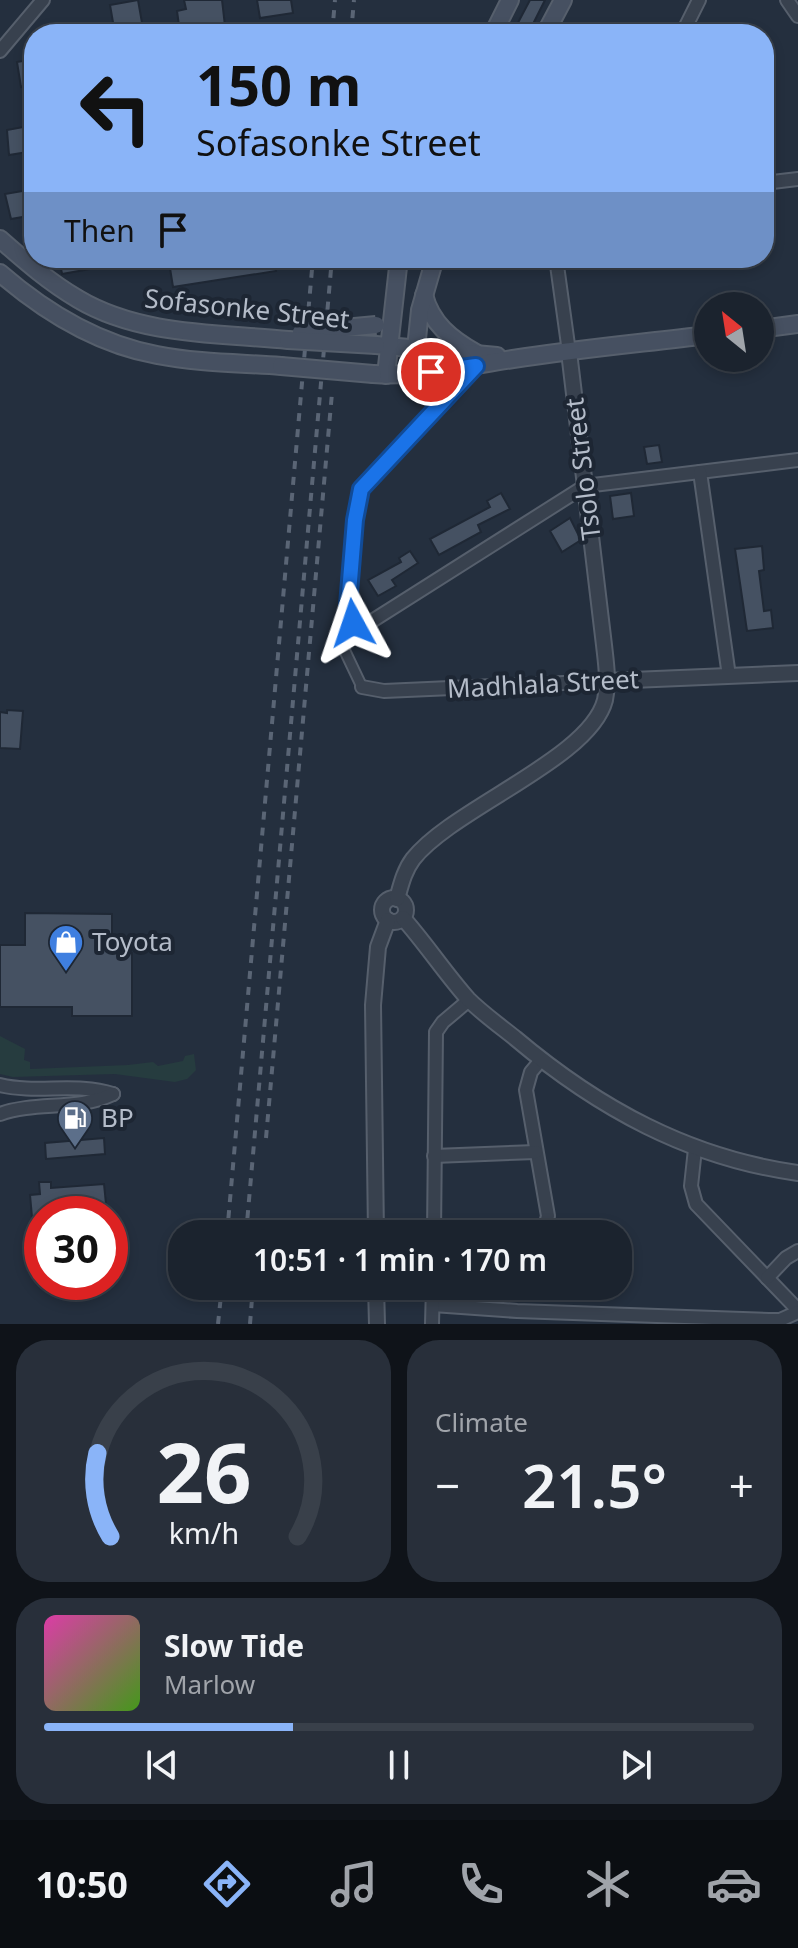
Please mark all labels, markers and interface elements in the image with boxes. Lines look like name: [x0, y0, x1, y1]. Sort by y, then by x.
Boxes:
text: 150 m: [196, 46, 361, 122]
icon: left: [64, 56, 168, 160]
text: Sofasonke Street: [196, 118, 481, 167]
icon: arrive: [151, 208, 195, 252]
text: Then: [64, 210, 135, 251]
street label: Sofasonke Street: [143, 279, 351, 337]
north arrow: [694, 292, 774, 372]
map controls: [694, 292, 774, 372]
pin: [397, 338, 465, 406]
icon: arrive: [409, 350, 453, 394]
street label: Tsolo Street: [555, 396, 609, 542]
position arrow: [311, 581, 395, 665]
street label: Madhlala Street: [446, 660, 640, 706]
shop icon: Toyota: [47, 923, 85, 973]
place label: Toyota: [92, 923, 173, 959]
fuel station icon: BP: [56, 1099, 94, 1149]
place label: BP: [101, 1099, 134, 1135]
speed limit sign: 30: [24, 1196, 128, 1300]
text: 10:51 · 1 min · 170 m: [253, 1239, 547, 1280]
text: Climate: [435, 1404, 528, 1440]
text: 26: [156, 1414, 251, 1527]
text: 21.5°: [522, 1444, 667, 1526]
text: −: [435, 1455, 460, 1515]
text: +: [729, 1455, 754, 1515]
text: km/h: [168, 1513, 239, 1552]
text: Slow Tide: [164, 1625, 304, 1666]
text: Marlow: [164, 1666, 255, 1702]
icon: previous: [140, 1743, 184, 1787]
icon: pause: [377, 1743, 421, 1787]
icon: next: [614, 1743, 658, 1787]
icon: directions: [199, 1856, 255, 1912]
icon: music: [326, 1856, 382, 1912]
icon: phone: [453, 1856, 509, 1912]
icon: climate: [580, 1856, 636, 1912]
icon: car: [706, 1856, 762, 1912]
text: 10:50: [35, 1860, 128, 1909]

